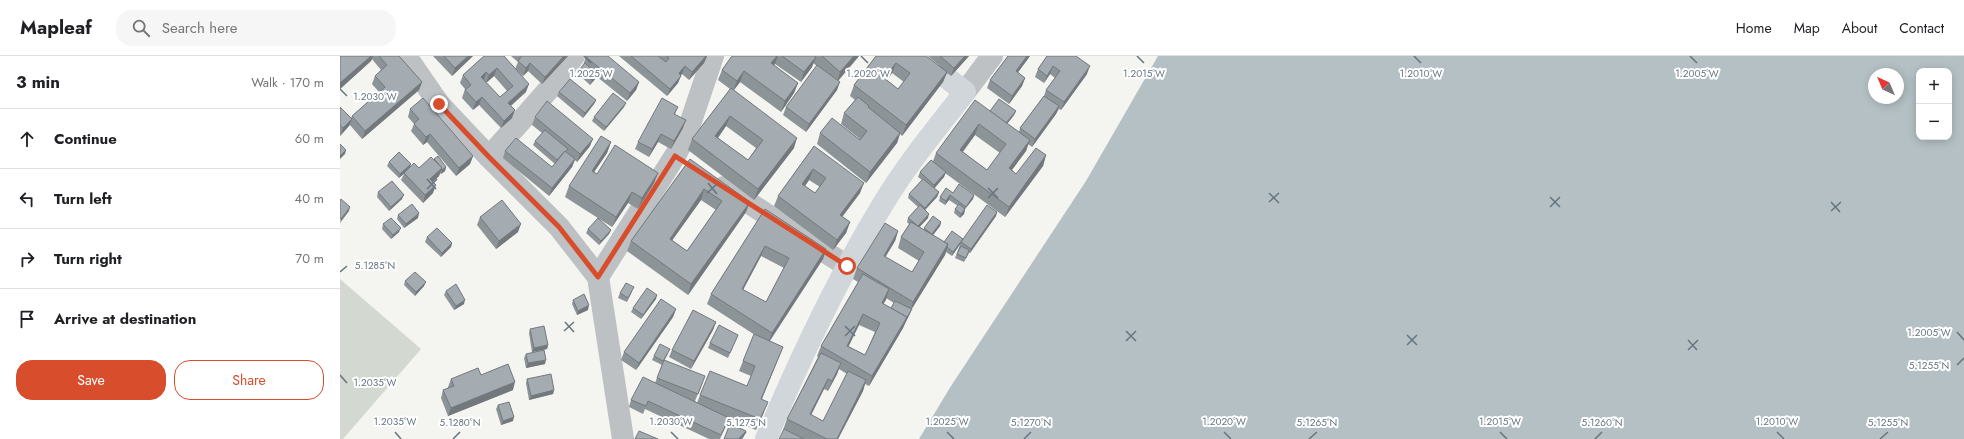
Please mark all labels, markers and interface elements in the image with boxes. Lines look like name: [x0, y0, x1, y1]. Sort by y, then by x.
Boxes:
search box: [116, 10, 396, 46]
text: Mapleaf: [20, 14, 92, 41]
icon: search: [130, 17, 152, 39]
text: Search here: [162, 17, 238, 39]
text: Home: [1736, 18, 1772, 38]
text: Map: [1794, 18, 1820, 38]
text: About: [1842, 18, 1877, 38]
text: Contact: [1899, 18, 1944, 38]
text: 1.2025°W: [569, 66, 613, 81]
text: 1.2020°W: [846, 66, 890, 81]
text: 1.2015°W: [1123, 66, 1165, 81]
text: 1.2010°W: [1400, 66, 1442, 81]
text: 1.2005°W: [1675, 66, 1719, 81]
north arrow: [1868, 68, 1904, 104]
map controls: [1916, 68, 1952, 140]
button: +: [1916, 68, 1952, 104]
text: 3 min: [16, 70, 60, 94]
text: Walk · 170 m: [251, 73, 324, 92]
text: 1.2030°W: [353, 89, 397, 104]
route end: [430, 95, 448, 113]
button: −: [1916, 104, 1952, 140]
icon: ahead: [16, 128, 38, 150]
text: Continue: [54, 128, 117, 150]
text: 60 m: [295, 129, 324, 148]
icon: left: [16, 188, 38, 210]
text: Turn left: [54, 188, 112, 210]
text: 40 m: [295, 189, 324, 208]
icon: right: [16, 248, 38, 270]
text: Turn right: [54, 248, 122, 270]
text: 70 m: [295, 249, 324, 268]
route start: [838, 257, 856, 275]
text: 5.1285°N: [355, 258, 395, 273]
icon: arrive: [16, 308, 38, 330]
text: Arrive at destination: [54, 308, 196, 330]
text: 1.2005°W: [1907, 325, 1951, 340]
text: 5.1255°N: [1909, 358, 1949, 373]
button: Save: [16, 360, 166, 400]
button: Share: [174, 360, 324, 400]
text: 1.2035°W: [354, 375, 397, 390]
text: 1.2035°W: [374, 414, 417, 429]
text: 1.2030°W: [649, 414, 693, 429]
text: 1.2025°W: [925, 414, 969, 429]
text: 1.2020°W: [1202, 414, 1246, 429]
text: 1.2015°W: [1479, 414, 1521, 429]
text: 1.2010°W: [1756, 414, 1798, 429]
text: 5.1280°N: [440, 415, 480, 430]
text: 5.1275°N: [726, 415, 766, 430]
text: 5.1270°N: [1011, 415, 1051, 430]
text: 5.1265°N: [1297, 415, 1337, 430]
text: 5.1260°N: [1581, 415, 1623, 430]
text: 5.1255°N: [1868, 415, 1908, 430]

